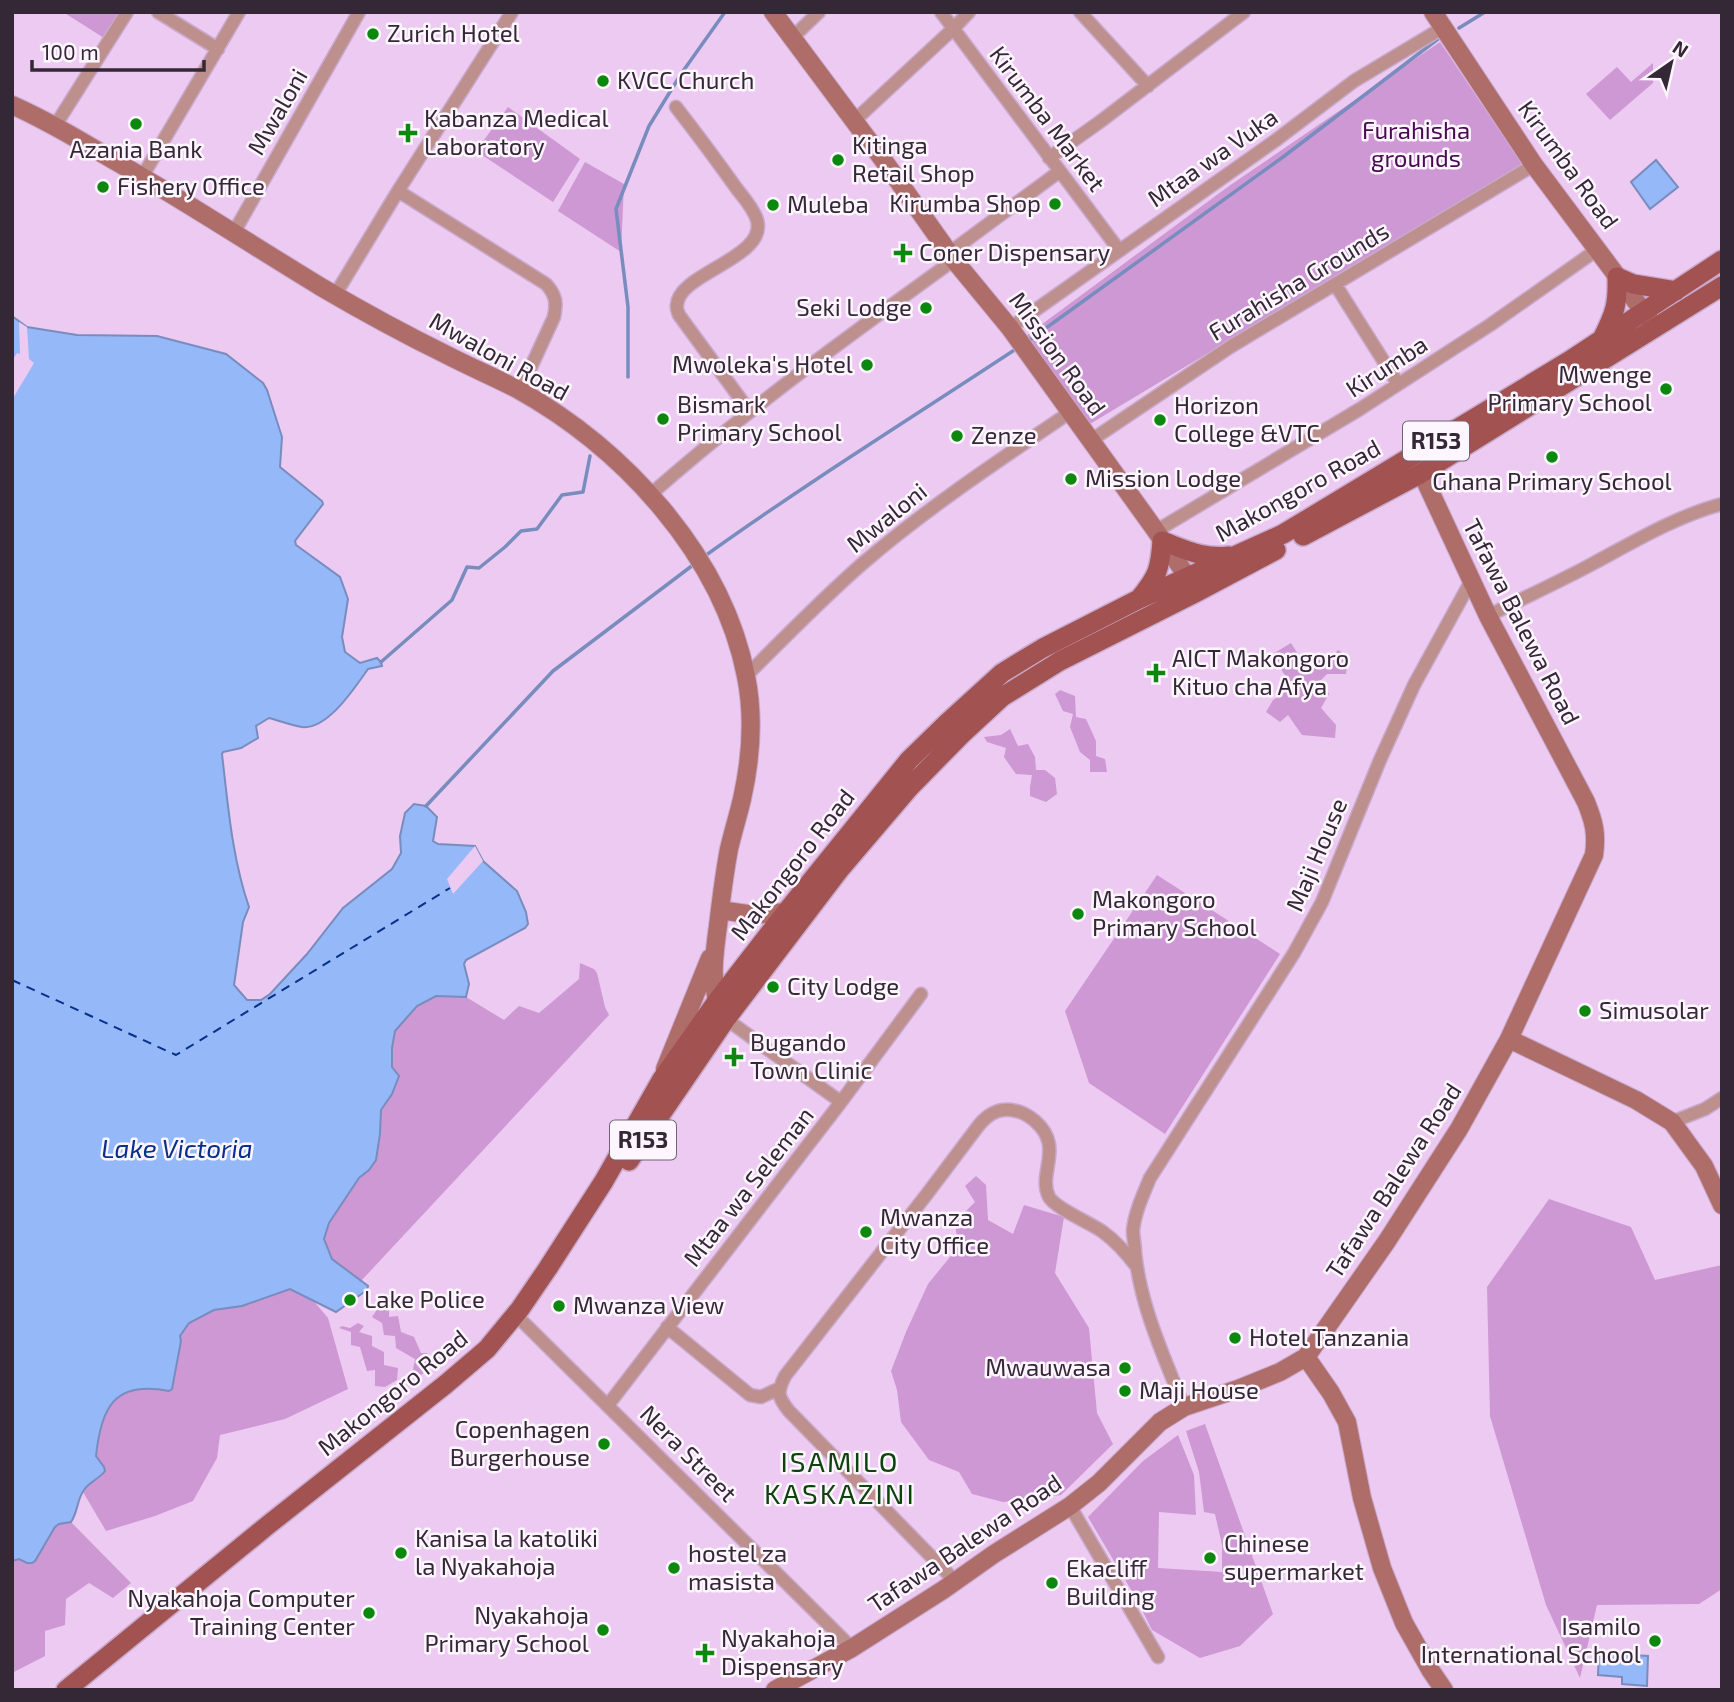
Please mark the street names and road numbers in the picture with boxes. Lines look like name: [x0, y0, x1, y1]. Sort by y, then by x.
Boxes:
street label: Kirumba Market: [984, 40, 1112, 196]
street label: Mwaloni: [240, 63, 313, 159]
street label: Kirumba Road: [1513, 94, 1626, 234]
street label: Mtaa wa Vuka: [1141, 101, 1283, 212]
street label: Furahisha Grounds: [1203, 215, 1394, 346]
street label: Mission Road: [1004, 286, 1113, 421]
street label: Mwaloni Road: [425, 305, 575, 406]
street label: Kirumba: [1340, 329, 1432, 403]
road number: R153: [1403, 422, 1469, 461]
street label: Makongoro Road: [1210, 432, 1385, 547]
street label: Mwaloni: [840, 476, 932, 558]
street label: Tafawa Balewa Road: [1458, 514, 1587, 729]
street label: Makongoro Road: [724, 783, 860, 946]
street label: Maji House: [1279, 794, 1352, 915]
street label: Tafawa Balewa Road: [1319, 1077, 1467, 1283]
street label: Mtaa wa Seleman: [677, 1101, 819, 1272]
road number: R153: [610, 1120, 676, 1160]
street label: Makongoro Road: [311, 1323, 473, 1461]
street label: Nera Street: [635, 1399, 743, 1507]
street label: Tafawa Balewa Road: [862, 1467, 1066, 1618]

